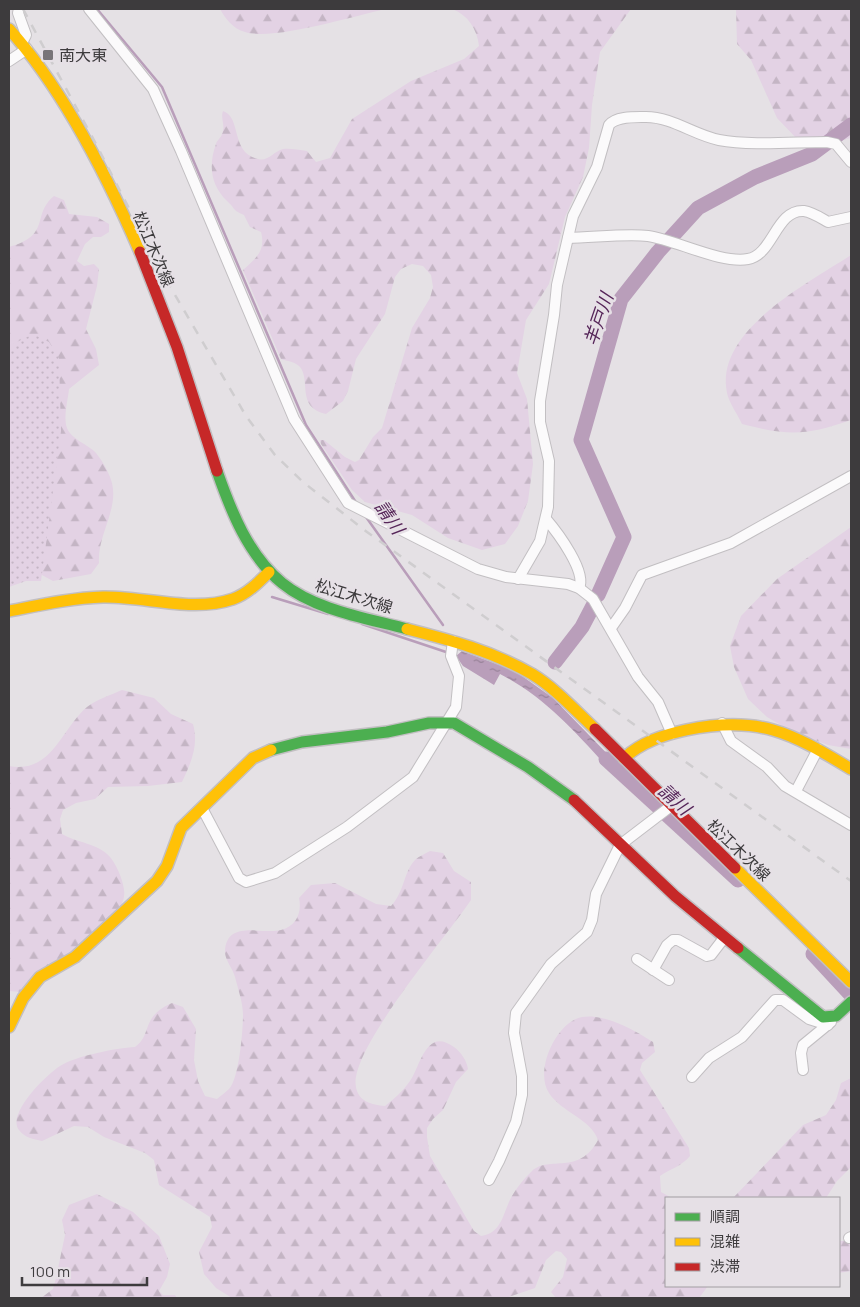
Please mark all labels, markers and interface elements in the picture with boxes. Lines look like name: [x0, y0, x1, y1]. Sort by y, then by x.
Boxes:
place label: 南大東: [59, 44, 107, 66]
marker: 南大東: [41, 48, 55, 62]
street label: 松江木次線: [128, 208, 180, 290]
water label: 羊戸川: [578, 288, 619, 348]
water label: 請川: [370, 495, 411, 540]
street label: 松江木次線: [313, 574, 395, 618]
water label: 請川: [654, 778, 698, 821]
street label: 松江木次線: [703, 814, 775, 886]
legend: [665, 1197, 840, 1287]
text: 順調: [710, 1206, 740, 1227]
text: 混雑: [710, 1231, 740, 1252]
scale bar: [22, 1254, 148, 1286]
text: 渋滞: [710, 1256, 740, 1277]
text: 100 m: [30, 1261, 70, 1282]

